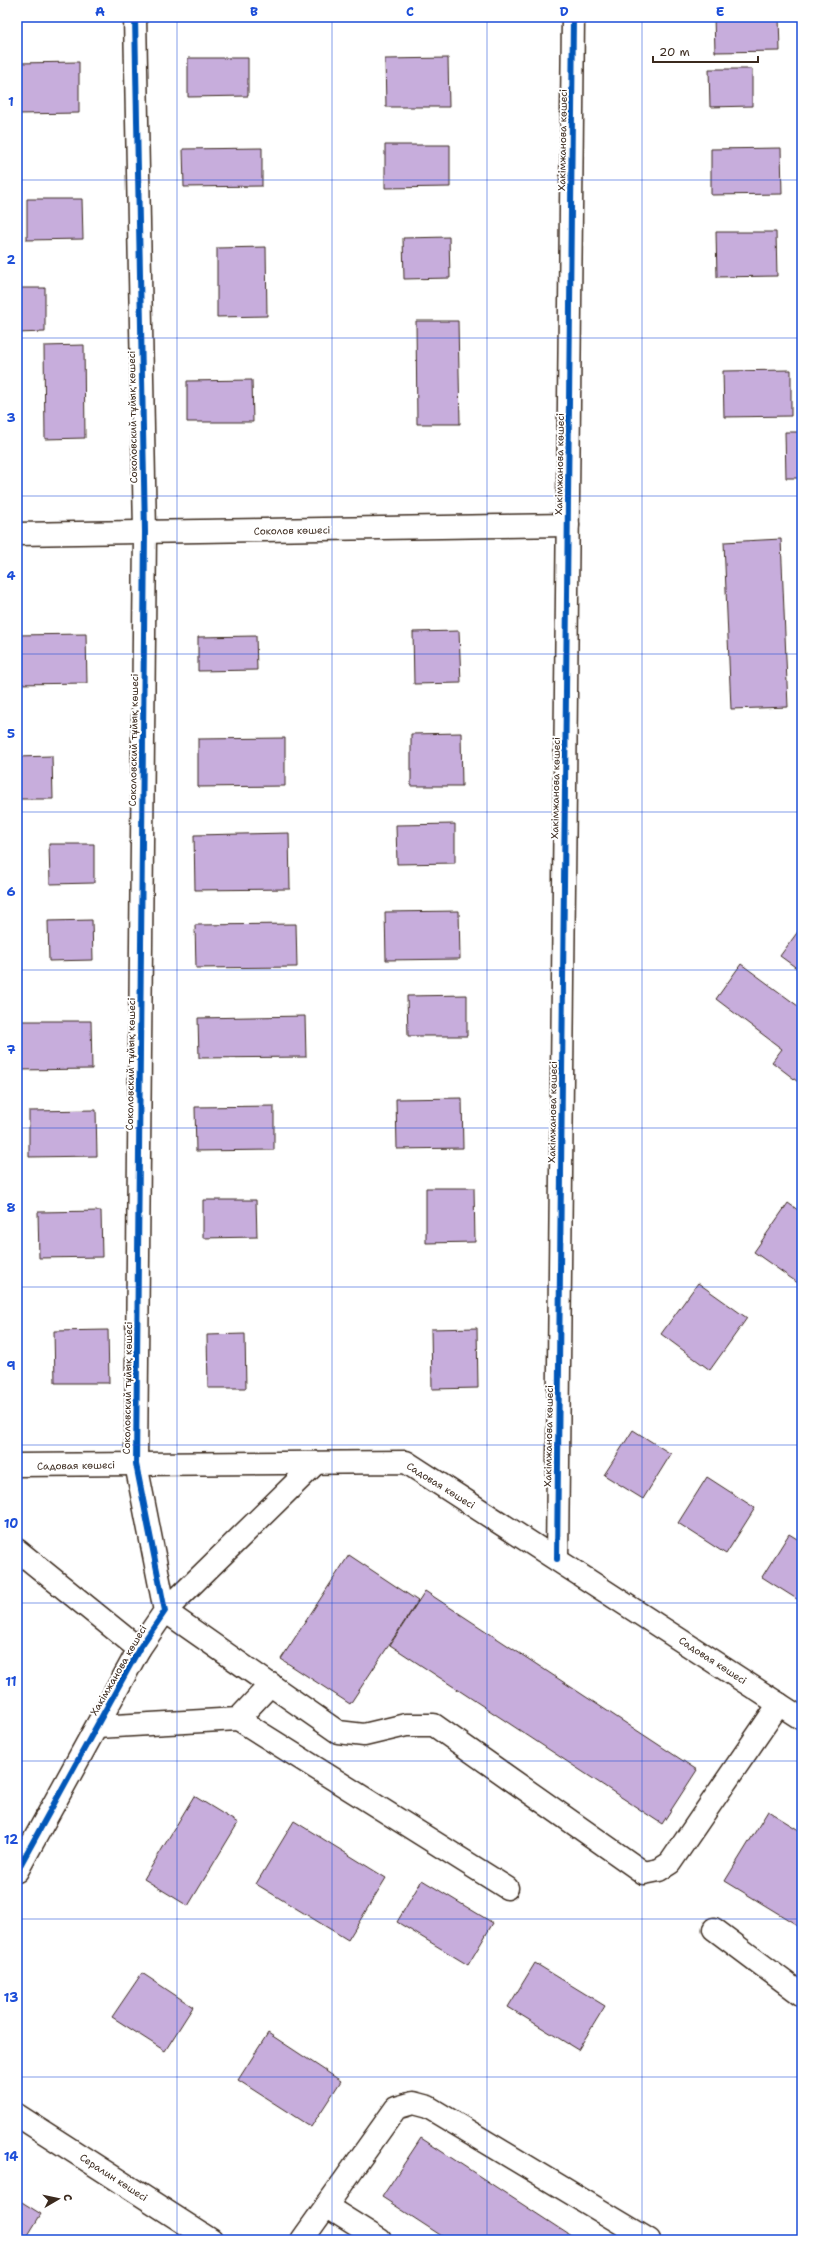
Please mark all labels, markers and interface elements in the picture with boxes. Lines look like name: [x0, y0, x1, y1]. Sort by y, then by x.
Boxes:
text: A: [95, 3, 105, 20]
text: B: [250, 3, 258, 20]
text: C: [406, 3, 414, 20]
text: D: [559, 3, 569, 20]
text: E: [716, 3, 725, 20]
scale bar: [653, 38, 758, 64]
text: 20 m: [659, 44, 690, 60]
street label: Хакімжанова көшесі: [555, 89, 570, 191]
text: 1: [8, 93, 14, 110]
text: 2: [6, 251, 16, 268]
street label: Соколовский тұйық көшесі: [125, 350, 140, 483]
text: 3: [6, 409, 16, 426]
street label: Хакімжанова көшесі: [552, 413, 567, 515]
street label: Соколов көшесі: [254, 523, 330, 538]
text: 4: [6, 567, 16, 584]
street label: Соколовский тұйық көшесі: [126, 673, 141, 806]
text: 5: [7, 725, 15, 742]
street label: Хакімжанова көшесі: [548, 737, 563, 839]
text: 6: [6, 883, 16, 900]
street label: Соколовский тұйық көшесі: [123, 997, 138, 1130]
text: 7: [6, 1041, 16, 1058]
street label: Хакімжанова көшесі: [545, 1061, 560, 1163]
text: 8: [6, 1199, 16, 1216]
street label: Соколовский тұйық көшесі: [120, 1321, 135, 1454]
text: 9: [6, 1357, 16, 1374]
street label: Хакімжанова көшесі: [541, 1385, 556, 1487]
street label: Садовая көшесі: [37, 1458, 115, 1473]
street label: Садовая көшесі: [404, 1459, 477, 1512]
text: 10: [4, 1515, 18, 1532]
street label: Хакімжанова көшесі: [87, 1623, 150, 1718]
street label: Садовая көшесі: [676, 1634, 749, 1687]
text: 11: [5, 1673, 17, 1690]
text: 12: [4, 1831, 18, 1848]
text: 13: [4, 1989, 18, 2006]
text: 14: [4, 2148, 18, 2165]
street label: Сералин көшесі: [77, 2151, 150, 2204]
north arrow: [38, 2179, 78, 2219]
text: С: [59, 2193, 75, 2202]

